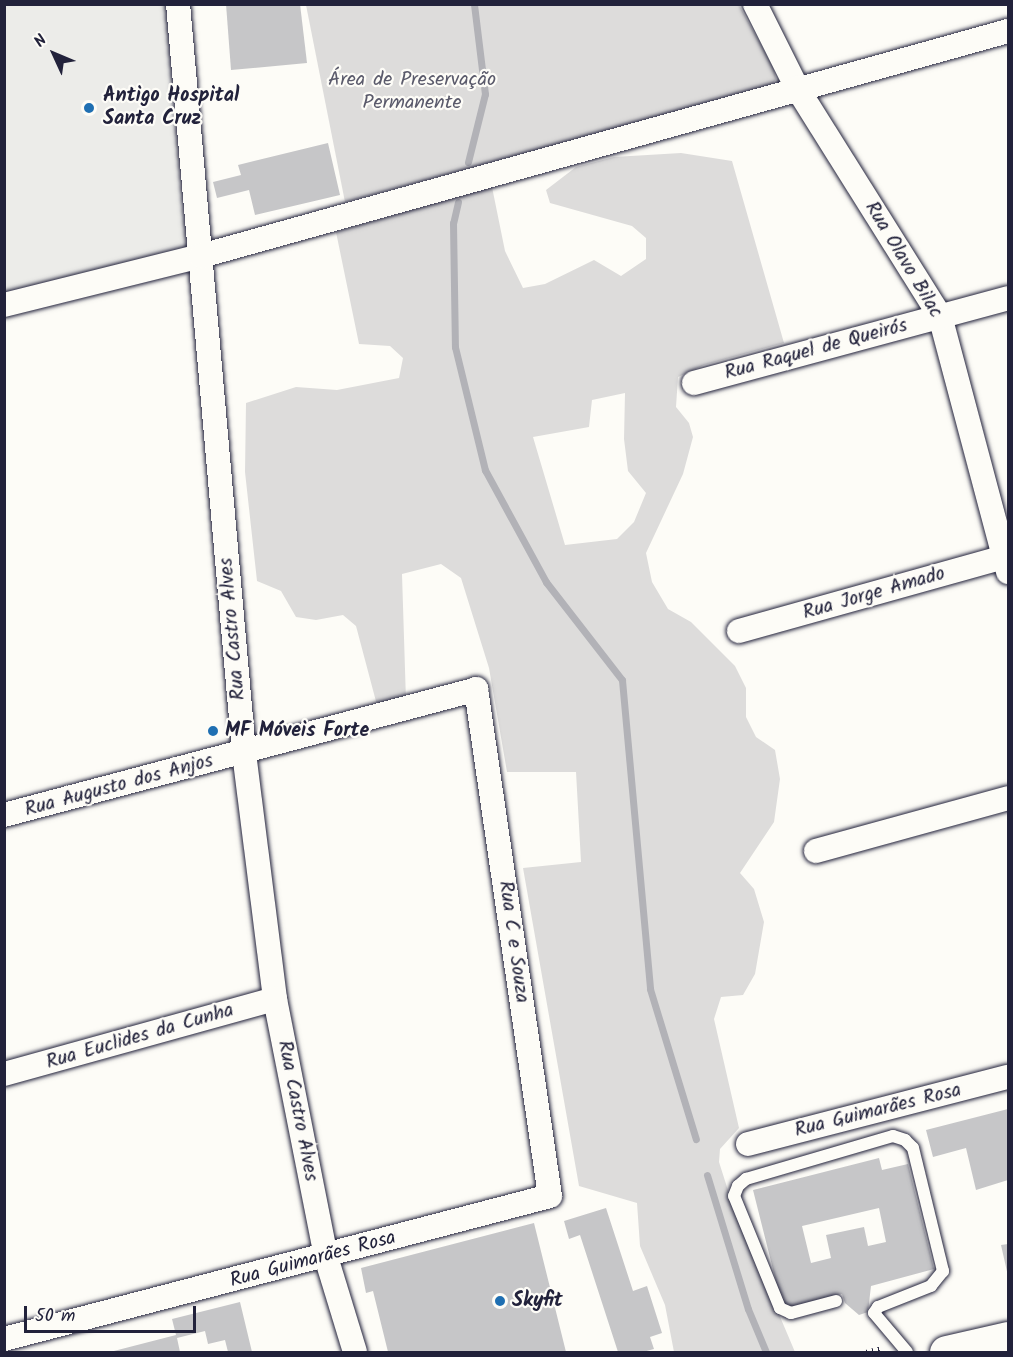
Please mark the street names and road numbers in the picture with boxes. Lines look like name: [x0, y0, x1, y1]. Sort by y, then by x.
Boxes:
street label: Rua Olavo Bilac: [859, 197, 947, 323]
street label: Rua Raquel de Queirós: [722, 314, 910, 386]
street label: Rua Castro Alves: [215, 557, 251, 701]
street label: Rua Jorge Amado: [800, 562, 948, 626]
street label: Rua Augusto dos Anjos: [22, 749, 216, 823]
street label: Rua C e Souza: [493, 879, 533, 1005]
street label: Rua Euclides da Cunha: [44, 999, 236, 1075]
street label: Rua Castro Alves: [272, 1039, 322, 1183]
street label: Rua Guimarães Rosa: [792, 1079, 964, 1143]
street label: Rua Guimarães Rosa: [227, 1226, 399, 1294]

